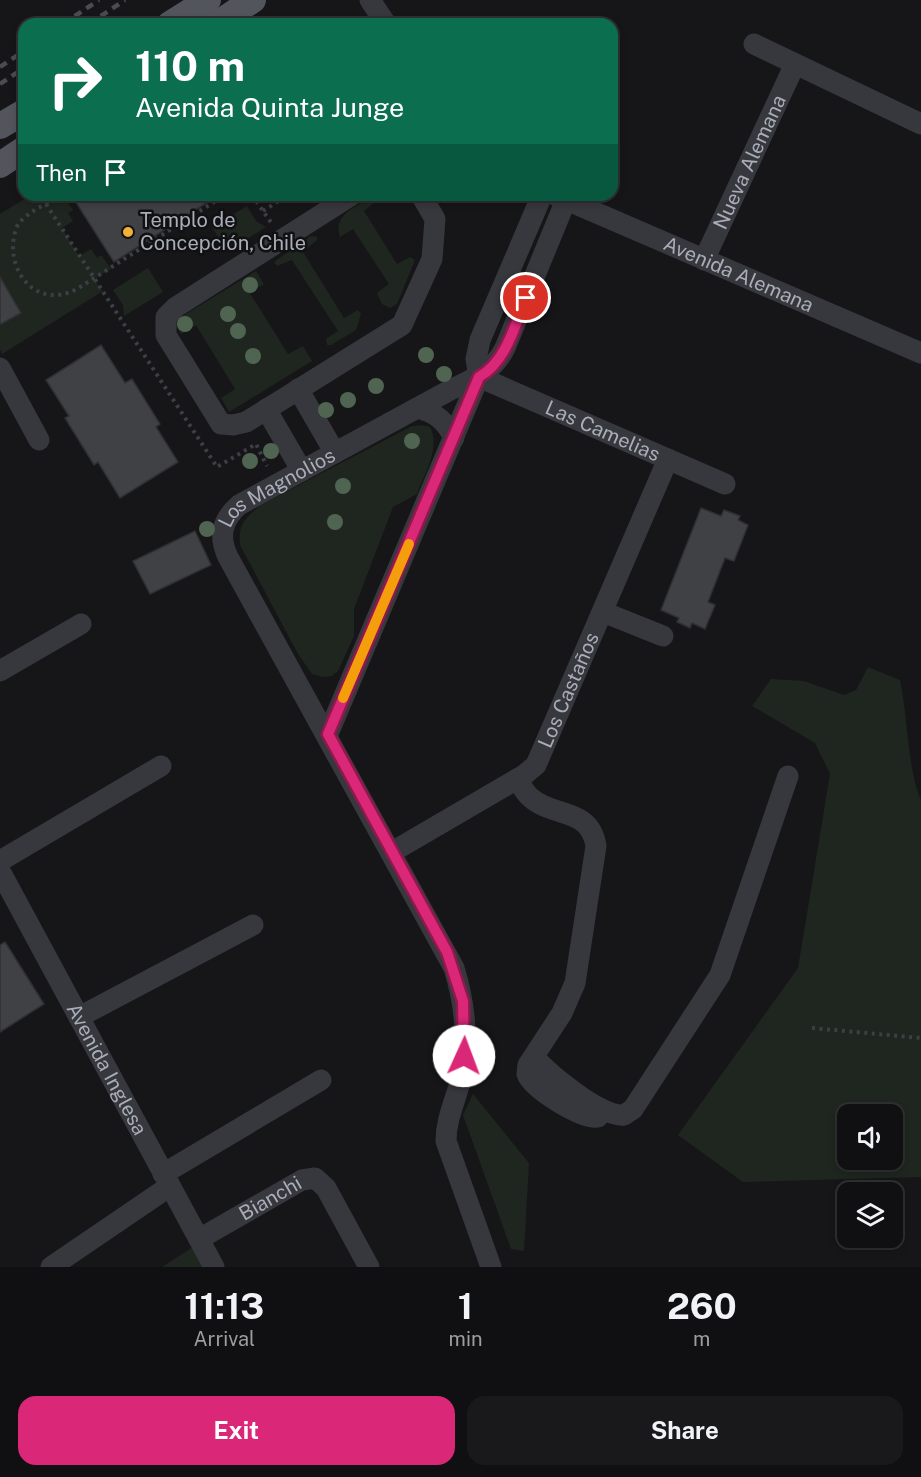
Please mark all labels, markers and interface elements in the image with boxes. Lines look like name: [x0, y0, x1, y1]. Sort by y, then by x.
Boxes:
text: 110 m: [135, 41, 245, 90]
icon: right: [36, 42, 114, 120]
text: Avenida Quinta Junge: [135, 91, 404, 123]
street label: Nueva Alemana: [708, 91, 791, 233]
icon: arrive: [99, 156, 132, 189]
text: Then: [36, 160, 87, 186]
place label: Templo de Concepción, Chile: [140, 208, 306, 255]
marker: Templo de Concepción, Chile: [121, 225, 135, 239]
street label: Avenida Alemana: [660, 231, 817, 317]
pin: [500, 272, 551, 323]
icon: arrive: [509, 281, 542, 314]
street label: Las Camelias: [542, 395, 664, 466]
street label: Los Magnolios: [213, 443, 339, 531]
street label: Los Castaños: [533, 629, 604, 752]
street label: Avenida Inglesa: [62, 999, 152, 1139]
position arrow: [432, 1024, 496, 1088]
map controls: [837, 1104, 903, 1248]
button: sound: [837, 1104, 903, 1170]
street label: Bianchi: [235, 1171, 306, 1226]
button: layers: [837, 1182, 903, 1248]
text: 11:13: [184, 1285, 264, 1327]
text: 1: [458, 1285, 473, 1327]
text: 260: [667, 1285, 737, 1327]
text: Arrival: [193, 1327, 255, 1351]
text: min: [449, 1327, 483, 1351]
text: m: [693, 1327, 710, 1351]
button: Exit: [18, 1396, 455, 1465]
button: Share: [467, 1396, 903, 1465]

